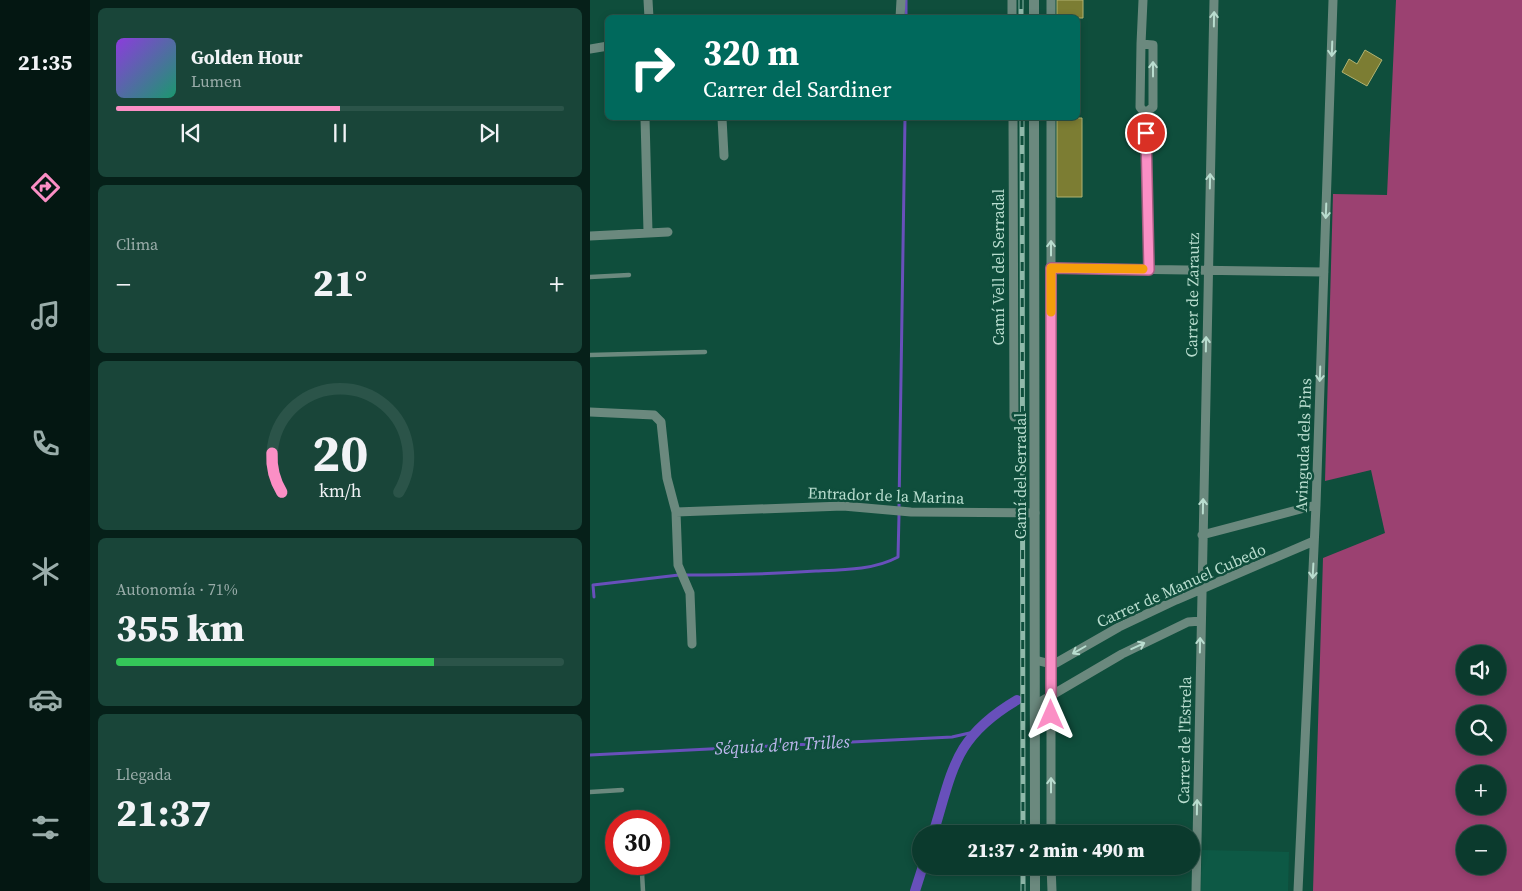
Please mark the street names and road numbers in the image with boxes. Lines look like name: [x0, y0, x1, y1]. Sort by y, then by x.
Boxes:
street label: Camí Vell del Serradal: [987, 188, 1009, 345]
street label: Carrer de Zarautz: [1180, 233, 1204, 357]
street label: Avinguda dels Pins: [1290, 378, 1316, 512]
street label: Camí del Serradal: [1009, 413, 1031, 539]
street label: Entrador de la Marina: [807, 481, 965, 509]
street label: Carrer de Manuel Cubedo: [1093, 538, 1269, 632]
street label: Carrer de l'Estrela: [1172, 675, 1196, 804]

